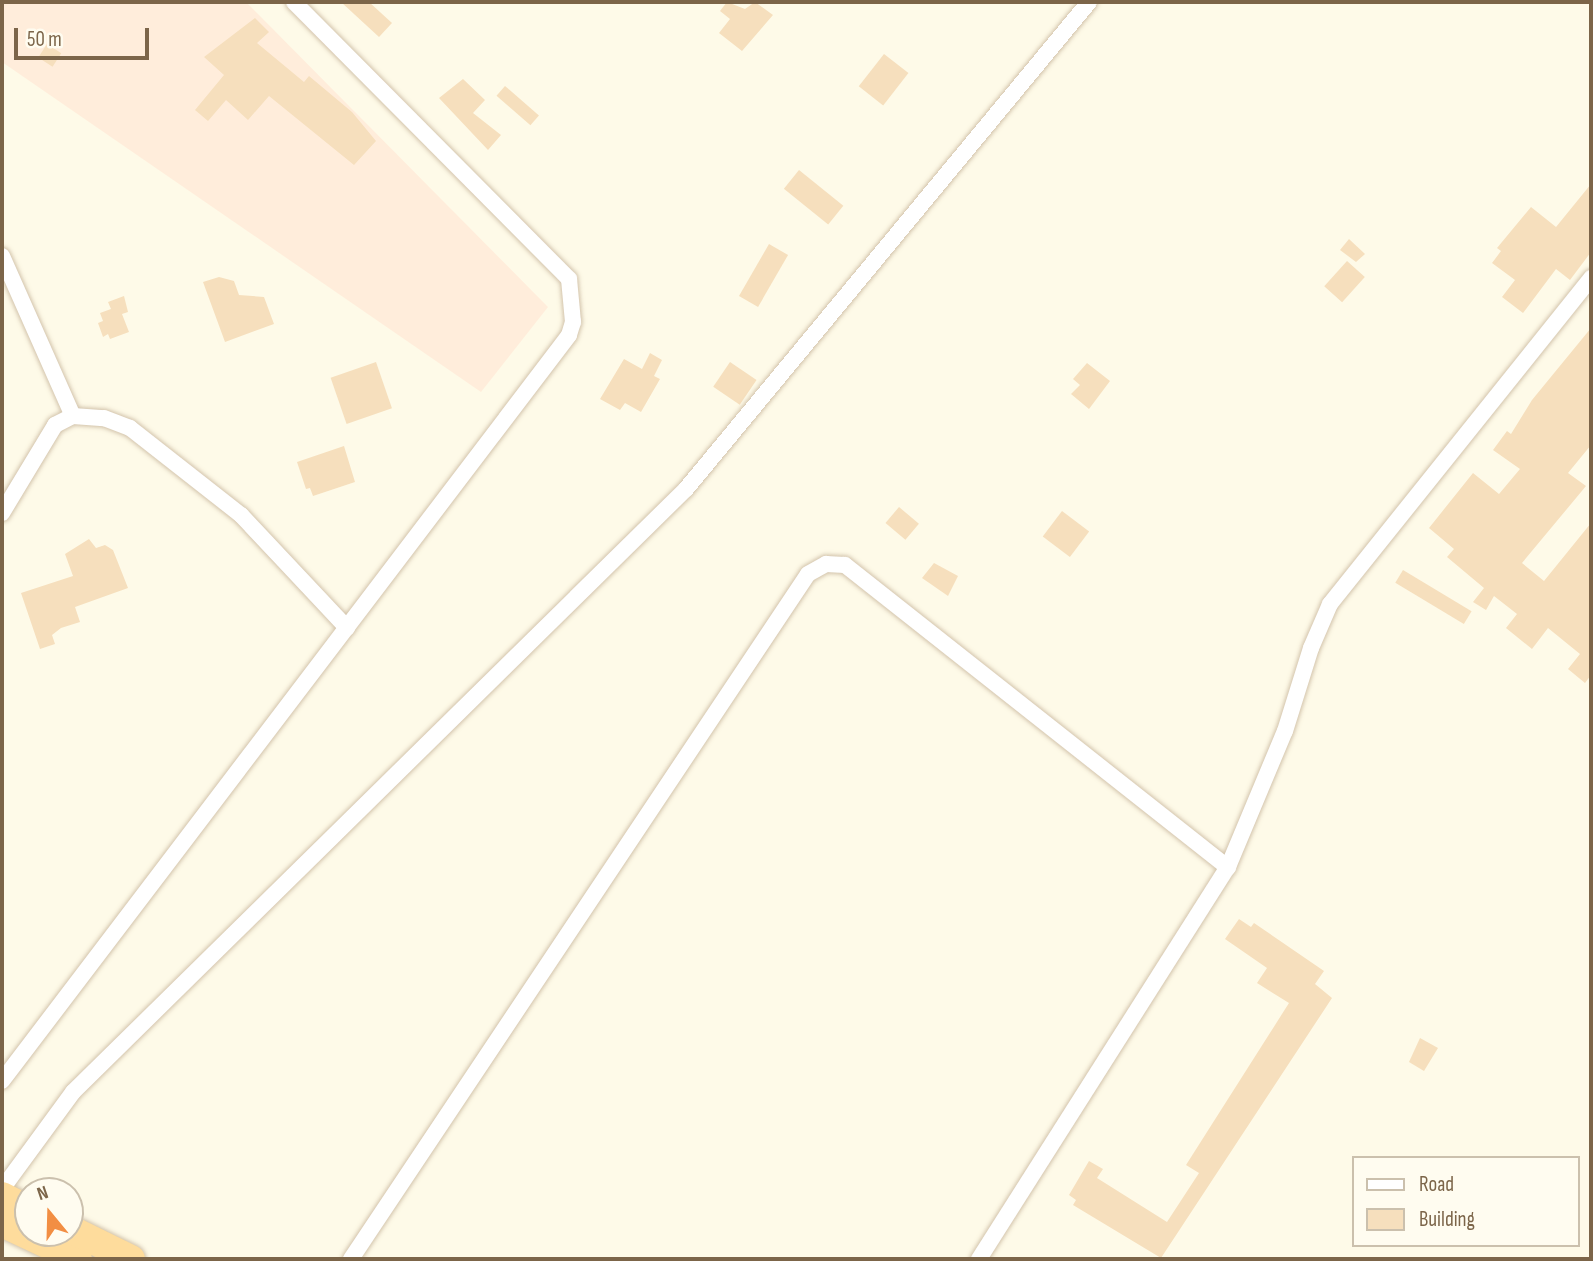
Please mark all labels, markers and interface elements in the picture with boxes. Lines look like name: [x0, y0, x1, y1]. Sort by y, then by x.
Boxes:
scale bar: [18, 14, 152, 58]
text: 50 m: [27, 27, 62, 52]
legend: [1352, 1156, 1579, 1247]
text: Road: [1419, 1172, 1454, 1197]
north arrow: [14, 1177, 84, 1247]
text: N: [34, 1181, 51, 1206]
text: Building: [1419, 1207, 1475, 1232]

